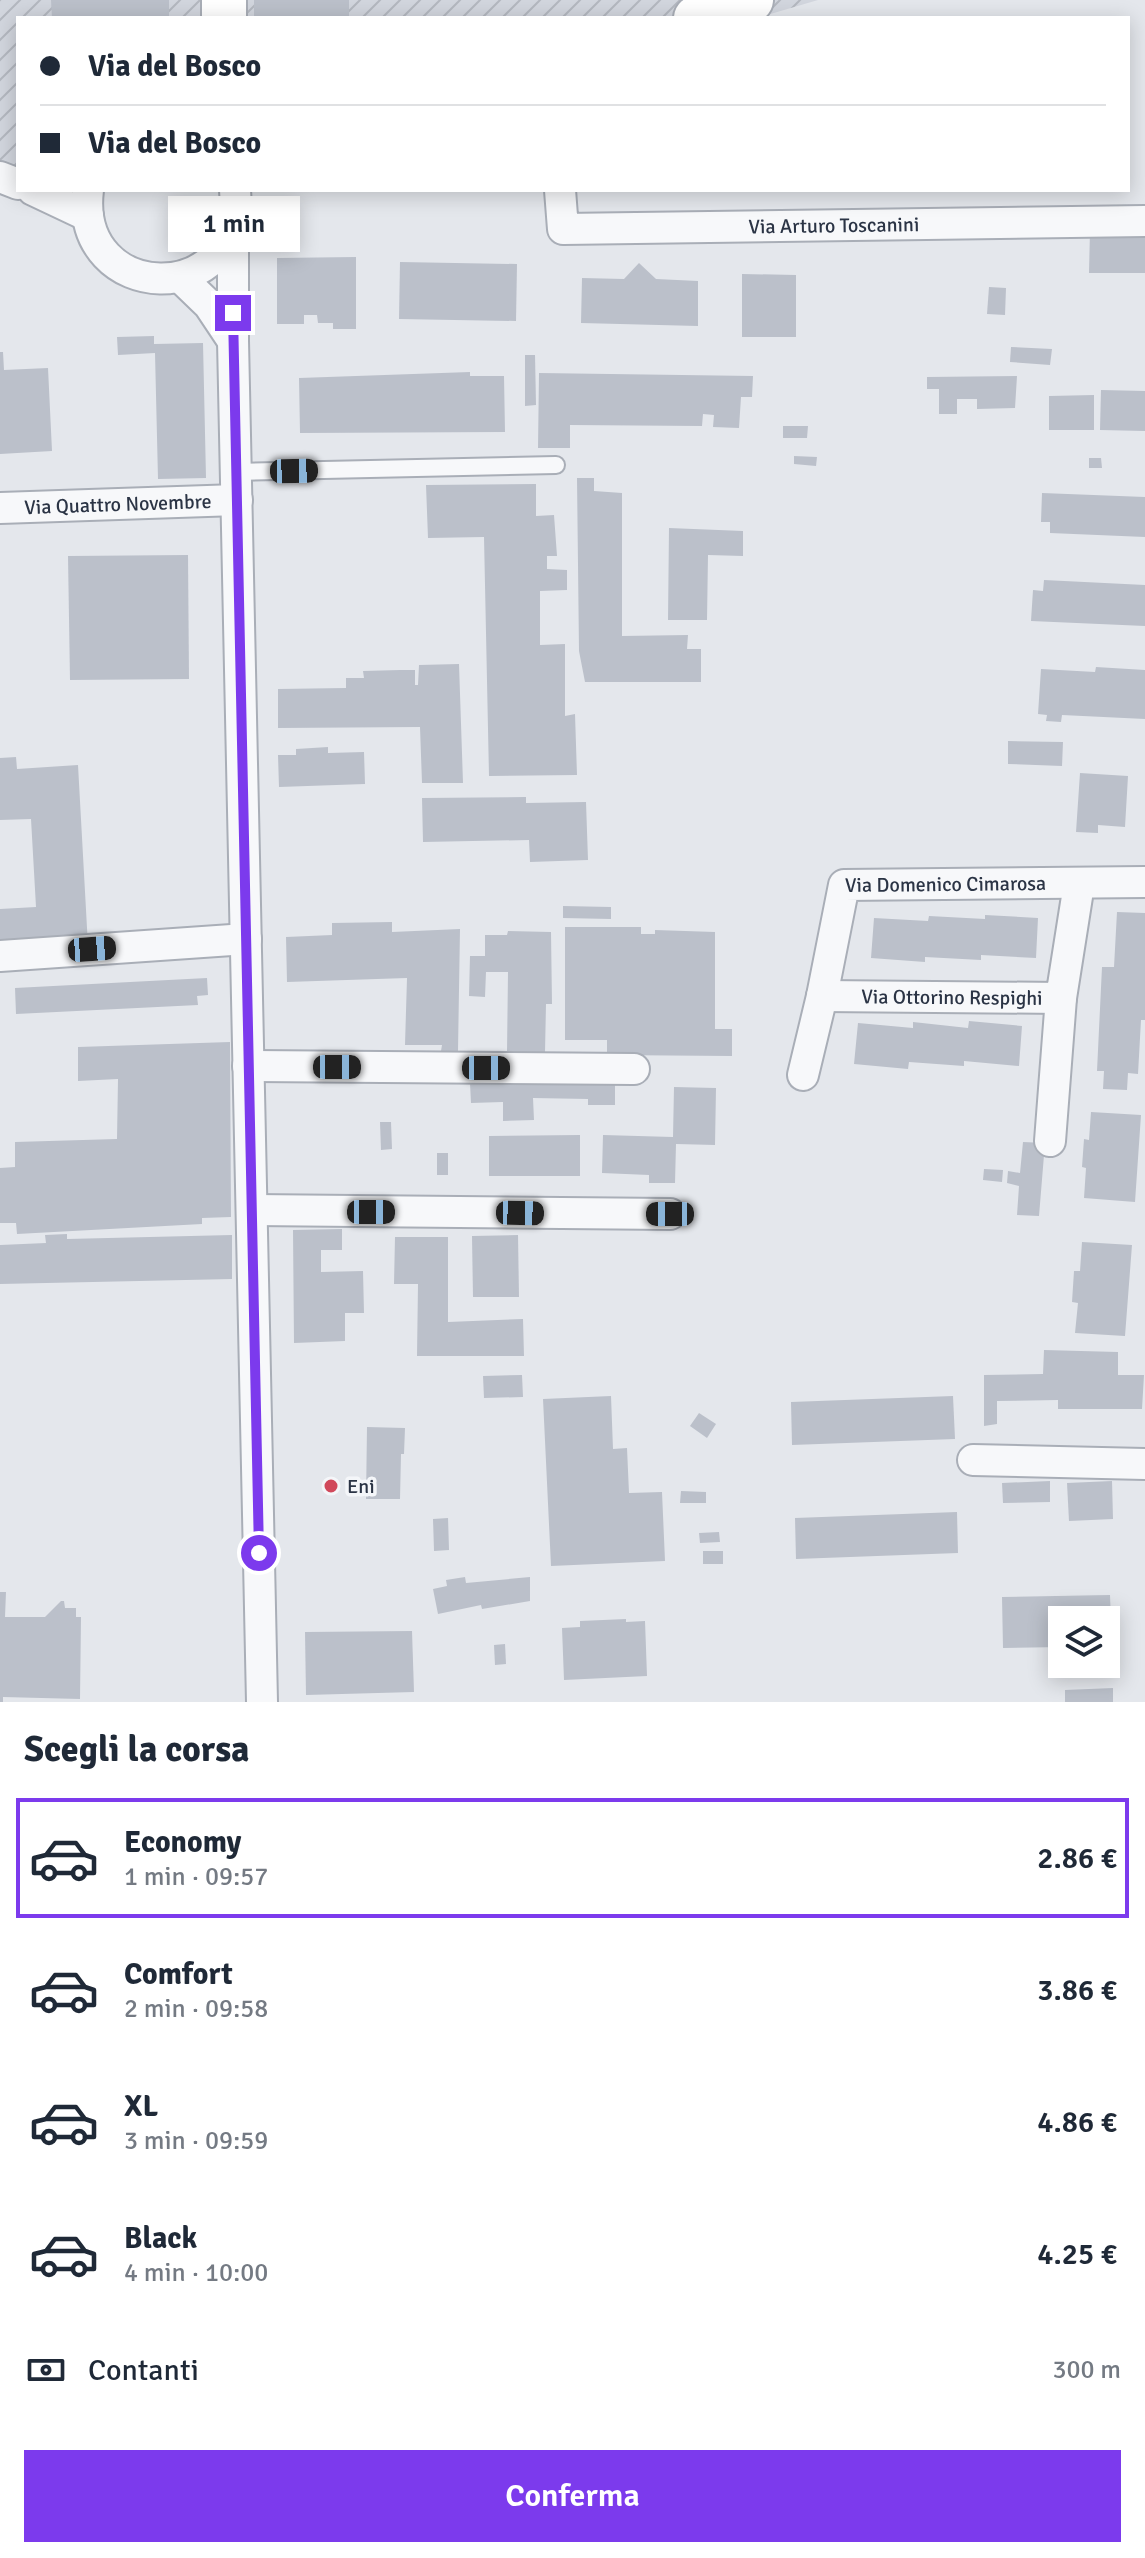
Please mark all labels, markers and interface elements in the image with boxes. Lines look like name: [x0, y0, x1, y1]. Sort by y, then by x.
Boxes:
text: Via del Bosco: [88, 48, 261, 85]
text: Via del Bosco: [88, 125, 261, 162]
callout: 1 min: [167, 197, 299, 253]
text: 1 min: [203, 208, 265, 240]
street label: Via Arturo Toscanini: [748, 212, 919, 239]
route end: [215, 295, 251, 331]
car: [270, 459, 318, 483]
street label: Via Quattro Novembre: [24, 488, 212, 520]
street label: Via Domenico Cimarosa: [845, 870, 1046, 897]
car: [67, 935, 117, 963]
street label: Via Ottorino Respighi: [861, 984, 1043, 1010]
car: [313, 1055, 361, 1079]
car: [462, 1056, 510, 1080]
car: [347, 1200, 395, 1224]
car: [496, 1201, 544, 1225]
car: [646, 1202, 694, 1226]
place label: Eni: [347, 1474, 375, 1499]
marker: Eni: [322, 1477, 340, 1495]
route start: [241, 1535, 277, 1571]
map controls: [1048, 1606, 1120, 1678]
button: layers: [1048, 1606, 1120, 1678]
text: Scegli la corsa: [24, 1727, 250, 1772]
icon: car: [28, 1822, 100, 1894]
text: Economy: [124, 1824, 241, 1861]
text: 2.86 €: [1037, 1840, 1117, 1877]
text: 1 min · 09:57: [124, 1861, 268, 1893]
icon: car: [28, 1954, 100, 2026]
text: Comfort: [124, 1956, 233, 1993]
text: 3.86 €: [1037, 1972, 1117, 2009]
text: 2 min · 09:58: [124, 1993, 268, 2025]
icon: car: [28, 2086, 100, 2158]
text: XL: [124, 2088, 158, 2125]
text: 4.86 €: [1037, 2104, 1117, 2141]
text: 3 min · 09:59: [124, 2125, 268, 2157]
icon: car: [28, 2218, 100, 2290]
text: Black: [124, 2220, 197, 2257]
text: 4.25 €: [1037, 2236, 1117, 2273]
text: 4 min · 10:00: [124, 2257, 268, 2289]
icon: cash: [24, 2348, 68, 2392]
text: Contanti: [88, 2352, 199, 2389]
text: 300 m: [1052, 2354, 1121, 2386]
button: Conferma: [24, 2450, 1121, 2542]

